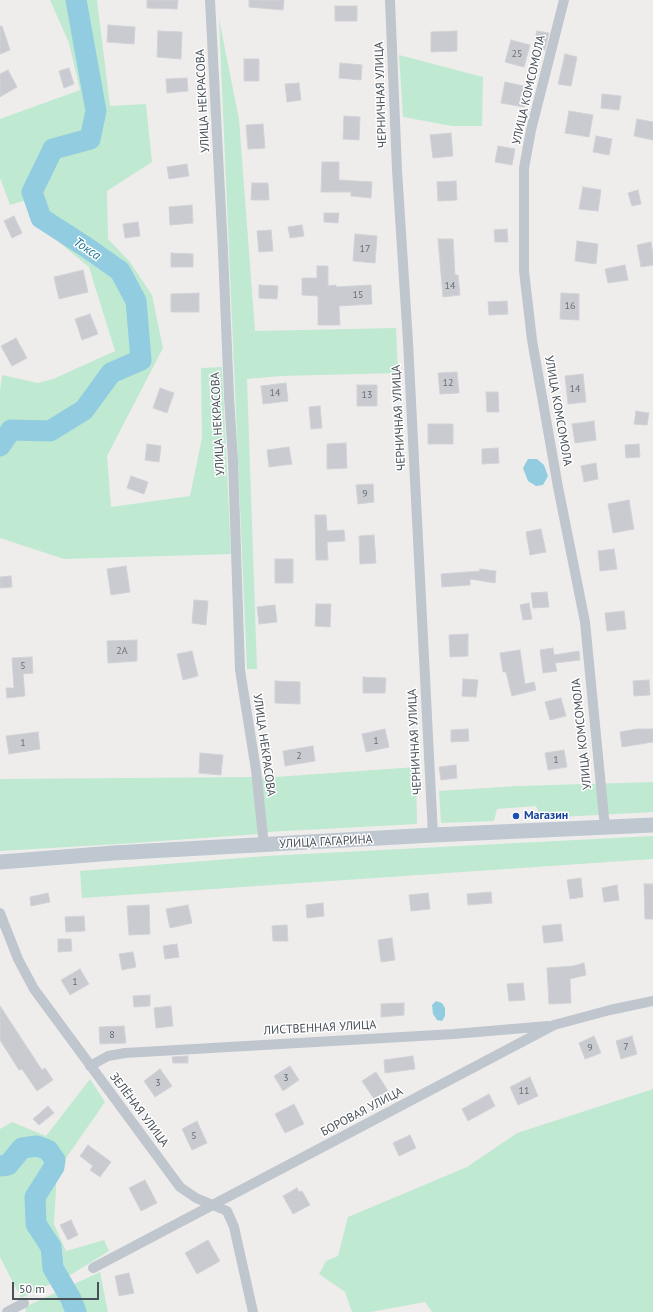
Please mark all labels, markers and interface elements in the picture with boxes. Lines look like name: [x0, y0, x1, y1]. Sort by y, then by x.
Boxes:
street label: УЛИЦА КОМСОМОЛА: [509, 34, 549, 146]
street label: ЧЕРНИЧНАЯ УЛИЦА: [372, 42, 390, 148]
house number: 25: [512, 48, 522, 60]
street label: УЛИЦА НЕКРАСОВА: [193, 49, 213, 153]
water label: Токса: [71, 234, 103, 264]
house number: 17: [360, 243, 370, 255]
house number: 14: [445, 280, 455, 292]
house number: 15: [353, 289, 363, 301]
house number: 16: [565, 300, 575, 312]
street label: УЛИЦА КОМСОМОЛА: [541, 355, 575, 467]
street label: ЧЕРНИЧНАЯ УЛИЦА: [389, 365, 409, 471]
street label: УЛИЦА НЕКРАСОВА: [208, 372, 228, 476]
house number: 12: [443, 377, 453, 389]
house number: 14: [570, 383, 580, 395]
house number: 14: [270, 387, 280, 399]
house number: 13: [362, 389, 372, 401]
house number: 9: [362, 488, 368, 500]
house number: 2А: [116, 645, 128, 657]
house number: 5: [20, 660, 26, 672]
street label: УЛИЦА КОМСОМОЛА: [569, 678, 595, 790]
street label: ЧЕРНИЧНАЯ УЛИЦА: [405, 689, 425, 795]
street label: УЛИЦА НЕКРАСОВА: [250, 693, 278, 797]
house number: 1: [373, 735, 379, 747]
house number: 1: [20, 737, 26, 749]
house number: 2: [296, 750, 302, 762]
house number: 1: [553, 754, 559, 766]
place label: Магазин: [524, 809, 568, 823]
marker: Магазин: [511, 811, 521, 821]
street label: УЛИЦА ГАГАРИНА: [279, 832, 373, 852]
house number: 1: [72, 976, 78, 988]
street label: ЛИСТВЕННАЯ УЛИЦА: [263, 1018, 377, 1038]
house number: 8: [109, 1029, 115, 1041]
house number: 7: [623, 1041, 629, 1053]
house number: 9: [587, 1042, 593, 1054]
street label: ЗЕЛЁНАЯ УЛИЦА: [106, 1070, 172, 1150]
house number: 3: [283, 1072, 289, 1084]
house number: 3: [155, 1077, 161, 1089]
street label: БОРОВАЯ УЛИЦА: [319, 1084, 405, 1140]
house number: 11: [519, 1085, 529, 1097]
house number: 5: [191, 1130, 197, 1142]
scale bar: [14, 1274, 101, 1300]
text: 50 m: [19, 1281, 45, 1296]

